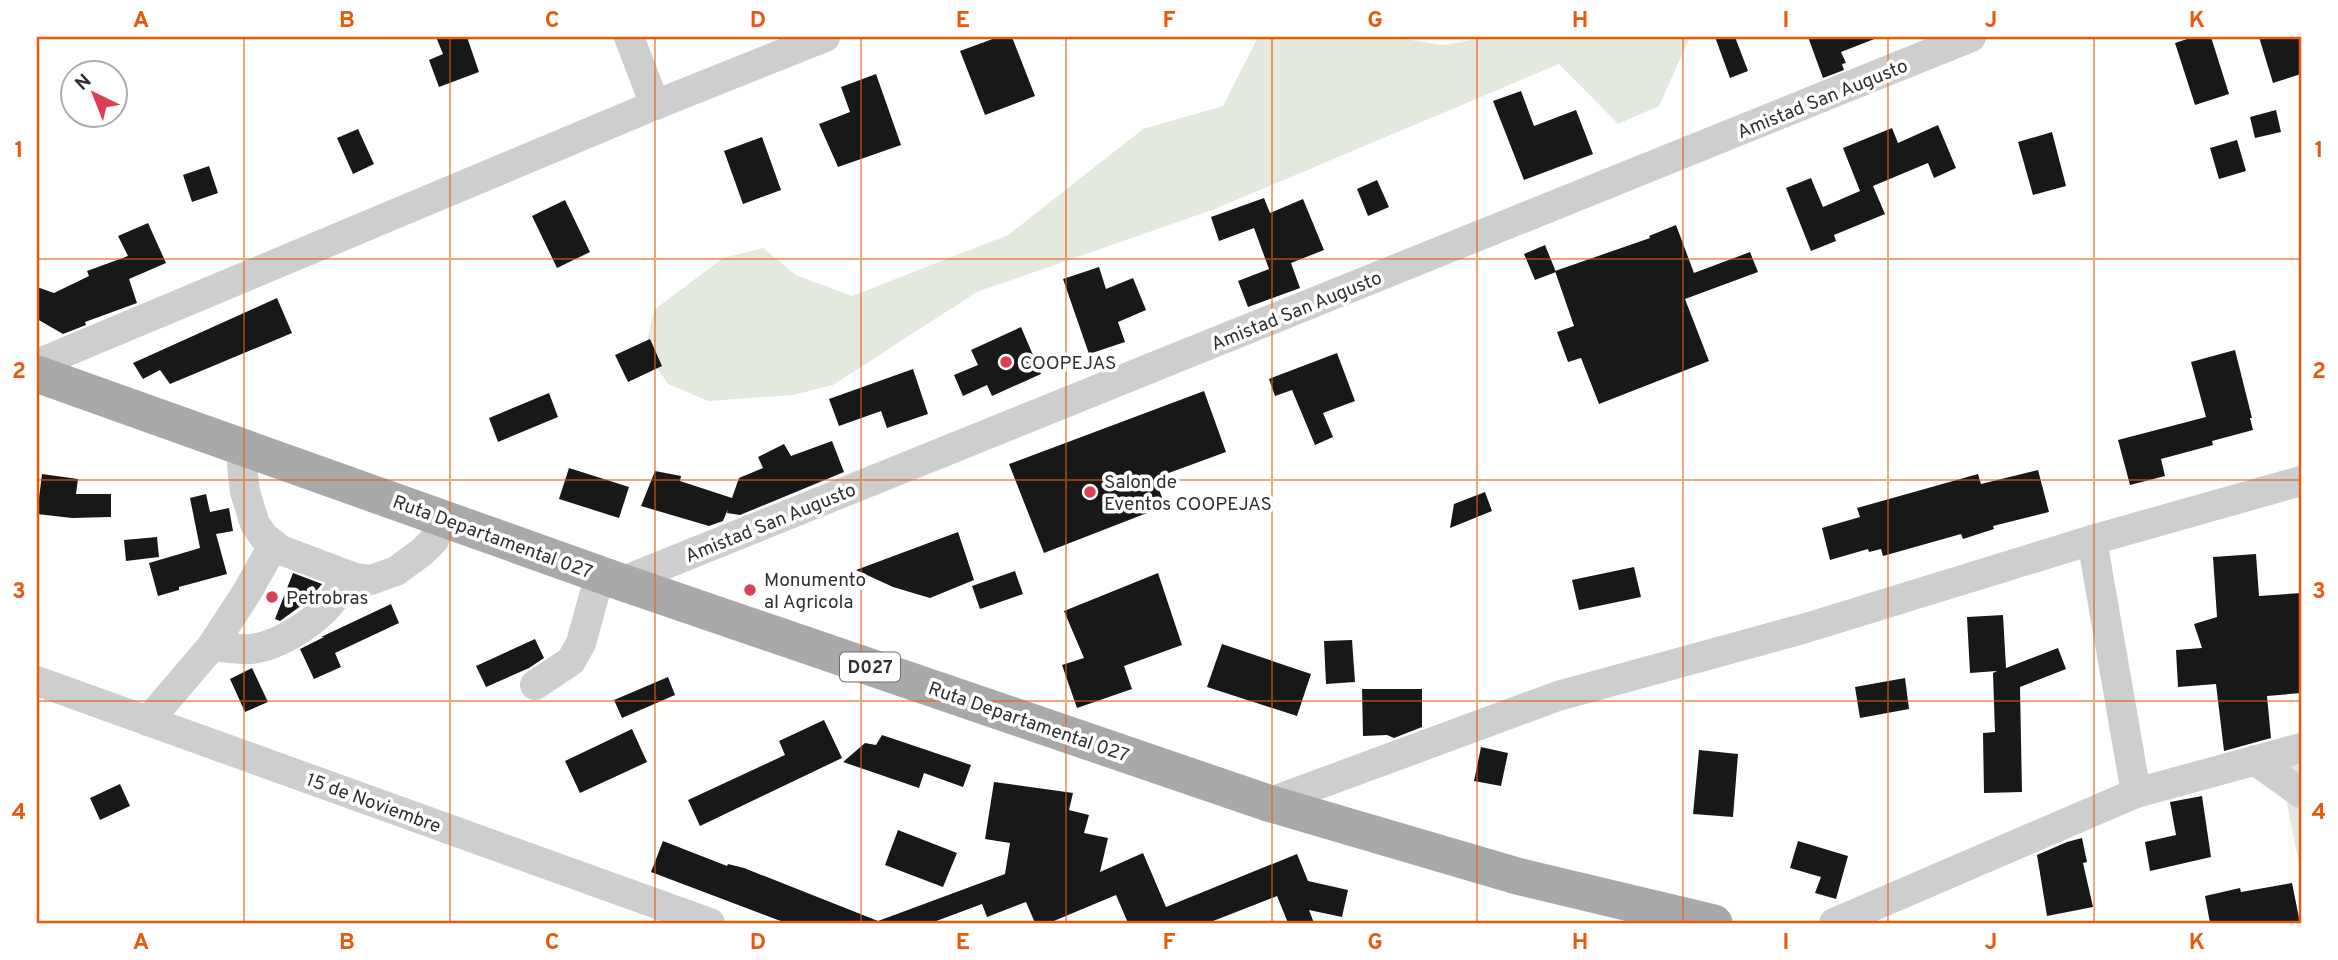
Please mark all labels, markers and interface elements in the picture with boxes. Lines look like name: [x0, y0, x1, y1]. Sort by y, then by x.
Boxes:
text: A: [133, 7, 149, 36]
text: B: [339, 7, 355, 36]
text: C: [545, 7, 559, 36]
text: D: [750, 7, 766, 36]
text: E: [956, 7, 970, 36]
text: F: [1162, 7, 1176, 36]
text: G: [1367, 7, 1383, 36]
text: H: [1572, 7, 1588, 36]
text: I: [1783, 7, 1789, 36]
text: J: [1985, 7, 1997, 36]
text: K: [2189, 7, 2205, 36]
street label: Amistad San Augusto: [1734, 55, 1912, 145]
north arrow: [60, 60, 130, 130]
text: N: [71, 70, 97, 96]
text: 1: [14, 137, 24, 166]
text: 1: [2314, 137, 2324, 166]
street label: Amistad San Augusto: [1208, 267, 1386, 357]
place label: COOPEJAS: [1020, 352, 1116, 376]
marker: COOPEJAS: [998, 354, 1014, 370]
text: 2: [12, 358, 26, 387]
text: 2: [2312, 358, 2326, 387]
place label: Salon de Eventos COOPEJAS: [1104, 471, 1272, 517]
street label: Amistad San Augusto: [682, 479, 860, 569]
marker: Salon de Eventos COOPEJAS: [1082, 484, 1098, 500]
street label: Ruta Departamental 027: [389, 491, 596, 585]
place label: Monumento al Agricola: [764, 569, 866, 615]
text: 3: [12, 578, 26, 607]
text: 3: [2312, 578, 2326, 607]
marker: Monumento al Agricola: [742, 582, 758, 598]
place label: Petrobras: [286, 587, 369, 611]
marker: Petrobras: [264, 589, 280, 605]
road number: D027: [840, 652, 900, 682]
street label: Ruta Departamental 027: [925, 677, 1132, 769]
street label: 15 de Noviembre: [303, 768, 444, 839]
text: 4: [12, 799, 26, 828]
text: 4: [2312, 799, 2326, 828]
text: A: [133, 929, 149, 958]
text: B: [339, 929, 355, 958]
text: C: [545, 929, 559, 958]
text: D: [750, 929, 766, 958]
text: E: [956, 929, 970, 958]
text: F: [1162, 929, 1176, 958]
text: G: [1367, 929, 1383, 958]
text: H: [1572, 929, 1588, 958]
text: I: [1783, 929, 1789, 958]
text: J: [1985, 929, 1997, 958]
text: K: [2189, 929, 2205, 958]

